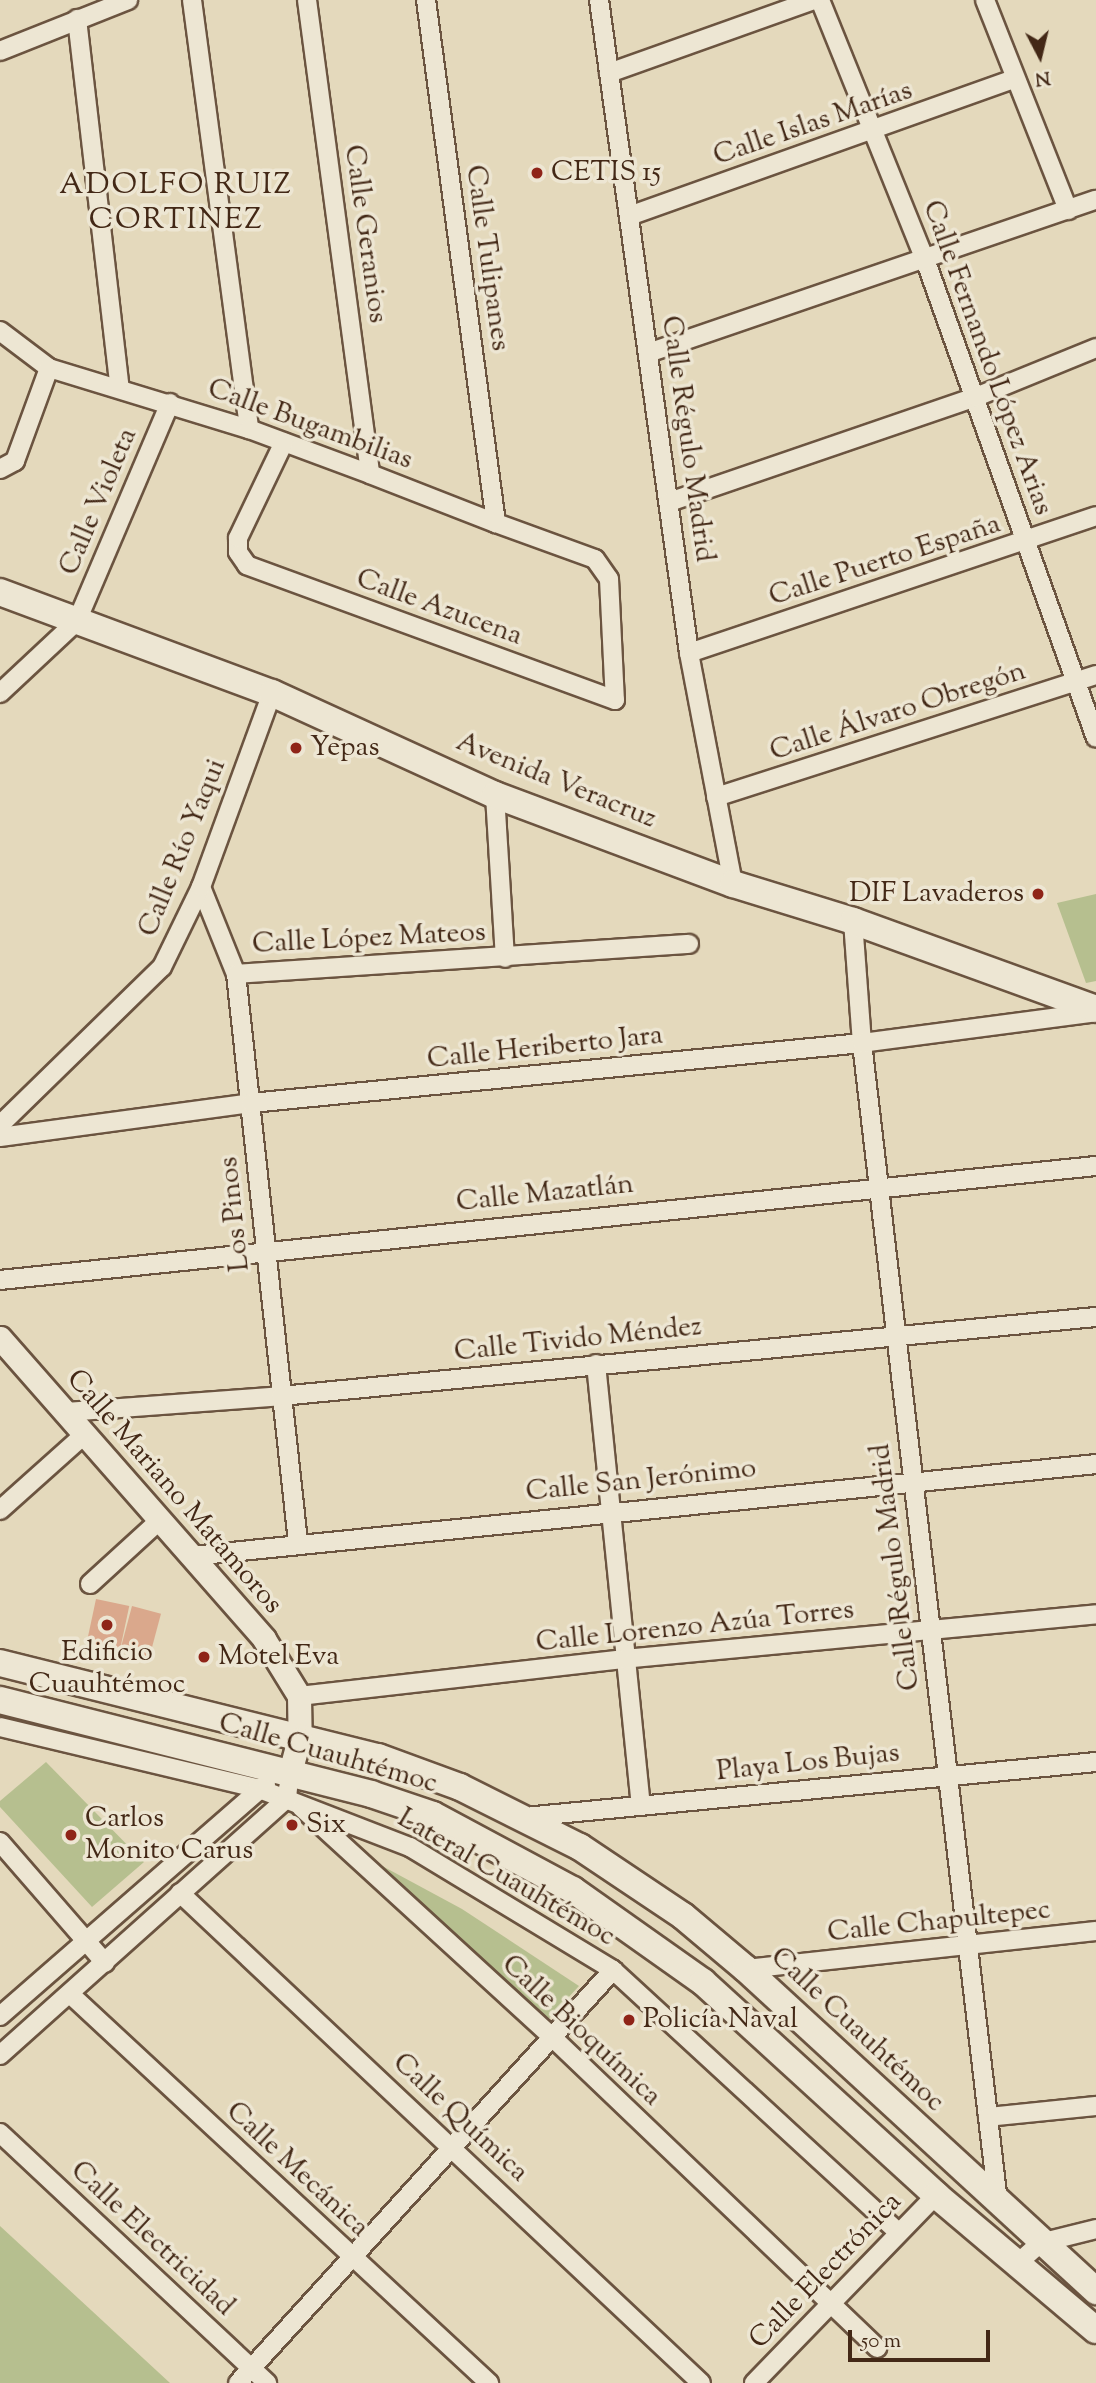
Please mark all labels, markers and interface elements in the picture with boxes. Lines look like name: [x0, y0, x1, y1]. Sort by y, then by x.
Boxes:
north arrow: [1005, 21, 1075, 91]
text: N: [1033, 63, 1052, 92]
street label: Calle Islas Marías: [709, 74, 917, 174]
street label: Calle Geranios: [336, 143, 394, 325]
place label: CETIS 15: [551, 156, 661, 190]
street label: Calle Tulipanes: [457, 163, 517, 353]
marker: CETIS 15: [529, 165, 545, 181]
district label: ADOLFO RUIZ CORTINEZ: [61, 168, 291, 238]
street label: Calle Fernando López Arias: [914, 196, 1060, 520]
street label: Calle Régulo Madrid: [653, 314, 721, 564]
street label: Calle Bugambilias: [203, 372, 417, 478]
street label: Calle Violeta: [53, 424, 145, 580]
street label: Calle Puerto España: [765, 508, 1005, 614]
street label: Calle Azucena: [351, 562, 527, 654]
street label: Calle Álvaro Obregón: [766, 655, 1030, 769]
street label: Avenida Veracruz: [451, 726, 661, 836]
place label: Yepas: [310, 731, 379, 765]
marker: Yepas: [288, 740, 304, 756]
street label: Calle Río Yaqui: [132, 754, 234, 942]
place label: DIF Lavaderos: [849, 877, 1024, 911]
marker: DIF Lavaderos: [1030, 886, 1046, 902]
street label: Calle López Mateos: [251, 916, 487, 962]
street label: Calle Heriberto Jara: [426, 1019, 664, 1077]
street label: Los Pinos: [212, 1155, 258, 1273]
street label: Calle Mazatlán: [455, 1168, 635, 1220]
street label: Calle Tivido Méndez: [453, 1310, 703, 1370]
street label: Calle Mariano Matamoros: [59, 1363, 289, 1621]
street label: Calle Régulo Madrid: [864, 1442, 928, 1692]
street label: Calle San Jerónimo: [524, 1452, 758, 1510]
street label: Calle Lorenzo Azúa Torres: [534, 1594, 856, 1660]
marker: Edificio Cuauhtémoc: [99, 1617, 115, 1633]
place label: Edificio Cuauhtémoc: [29, 1636, 185, 1702]
place label: Motel Eva: [218, 1640, 339, 1674]
marker: Motel Eva: [196, 1649, 212, 1665]
street label: Calle Cuauhtémoc: [215, 1707, 441, 1801]
street label: Playa Los Bujas: [715, 1737, 901, 1789]
place label: Carlos Monito Carus: [85, 1802, 253, 1868]
street label: Lateral Cuauhtémoc: [391, 1802, 621, 1954]
place label: Six: [306, 1808, 346, 1842]
marker: Six: [284, 1817, 300, 1833]
marker: Carlos Monito Carus: [63, 1827, 79, 1843]
street label: Calle Chapultepec: [826, 1894, 1052, 1950]
street label: Calle Cuauhtémoc: [763, 1941, 951, 2119]
street label: Calle Bioquímica: [494, 1948, 668, 2114]
place label: Policía Naval: [643, 2003, 798, 2037]
marker: Policía Naval: [621, 2012, 637, 2028]
street label: Calle Química: [385, 2047, 535, 2189]
street label: Calle Mecánica: [219, 2095, 375, 2245]
street label: Calle Electricidad: [63, 2154, 241, 2324]
street label: Calle Electrónica: [743, 2186, 909, 2356]
scale bar: [851, 2316, 993, 2360]
text: 50 m: [861, 2327, 901, 2357]

